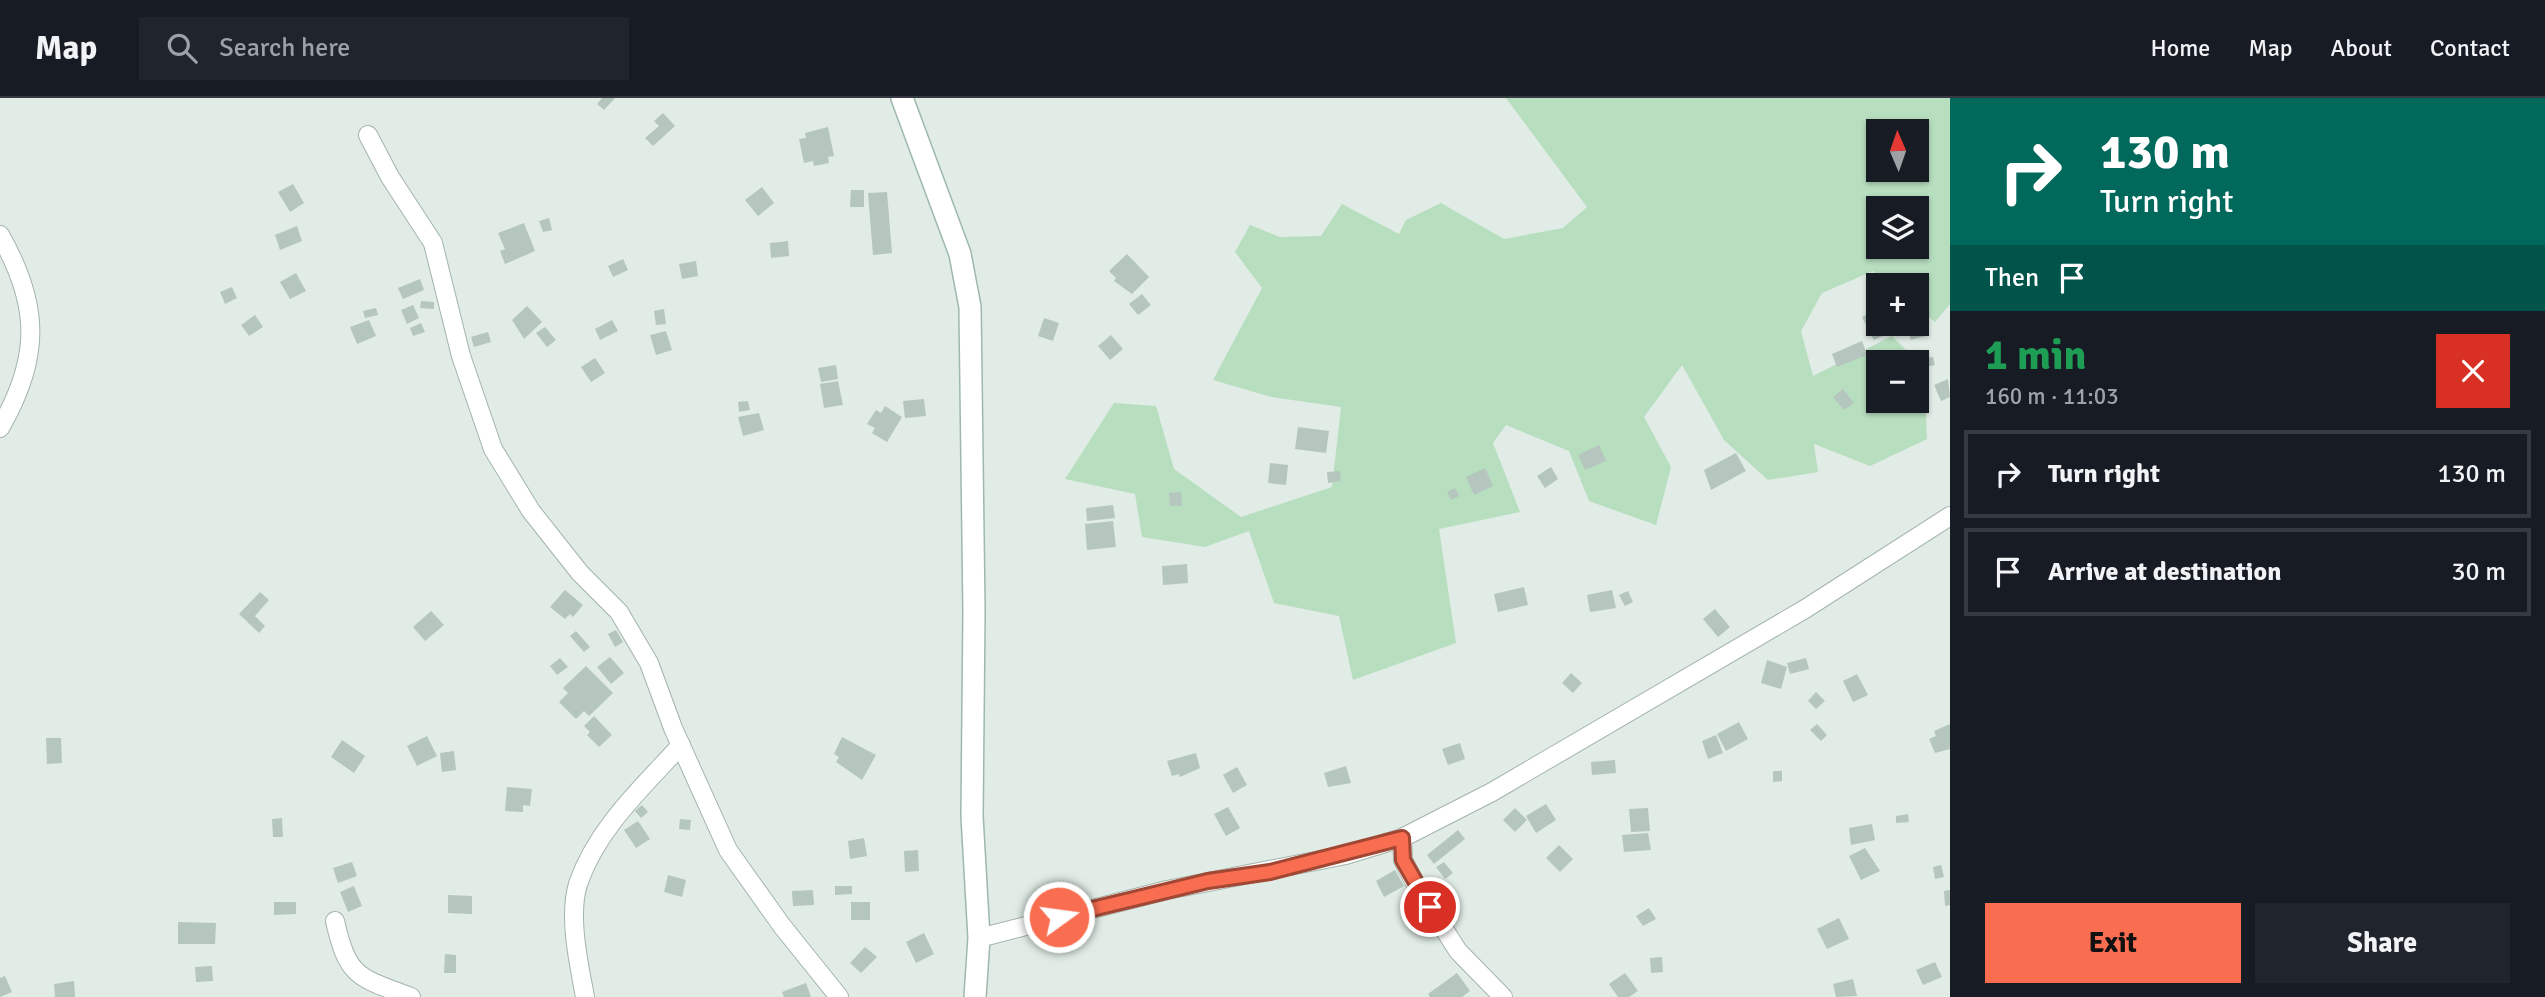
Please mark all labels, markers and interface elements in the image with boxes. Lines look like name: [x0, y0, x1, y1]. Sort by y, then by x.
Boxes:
search box: [139, 17, 629, 80]
text: Map: [35, 28, 97, 69]
icon: search: [163, 29, 201, 67]
text: Search here: [219, 32, 350, 64]
text: Home: [2150, 33, 2210, 63]
text: Map: [2248, 33, 2293, 63]
text: About: [2331, 33, 2392, 63]
text: Contact: [2430, 33, 2510, 63]
north arrow: [1866, 119, 1928, 182]
map controls: [1866, 119, 1929, 413]
text: 130 m: [2100, 122, 2230, 182]
icon: right: [1985, 126, 2076, 217]
text: Turn right: [2100, 182, 2233, 221]
button: layers: [1866, 196, 1929, 259]
icon: arrive: [2053, 259, 2091, 297]
text: Then: [1985, 262, 2039, 294]
button: +: [1866, 273, 1929, 336]
text: 1 min: [1985, 330, 2086, 381]
button: close: [2436, 334, 2510, 408]
button: −: [1866, 350, 1929, 413]
text: 160 m · 11:03: [1985, 382, 2119, 411]
icon: right: [1989, 455, 2027, 493]
text: Turn right: [2048, 458, 2160, 490]
text: 130 m: [2437, 458, 2506, 490]
icon: arrive: [1989, 553, 2027, 591]
text: Arrive at destination: [2048, 556, 2281, 588]
text: 30 m: [2451, 556, 2506, 588]
pin: [1400, 877, 1460, 937]
position arrow: [1022, 880, 1096, 954]
icon: arrive: [1411, 888, 1449, 926]
button: Exit: [1985, 903, 2241, 983]
button: Share: [2255, 903, 2510, 983]

